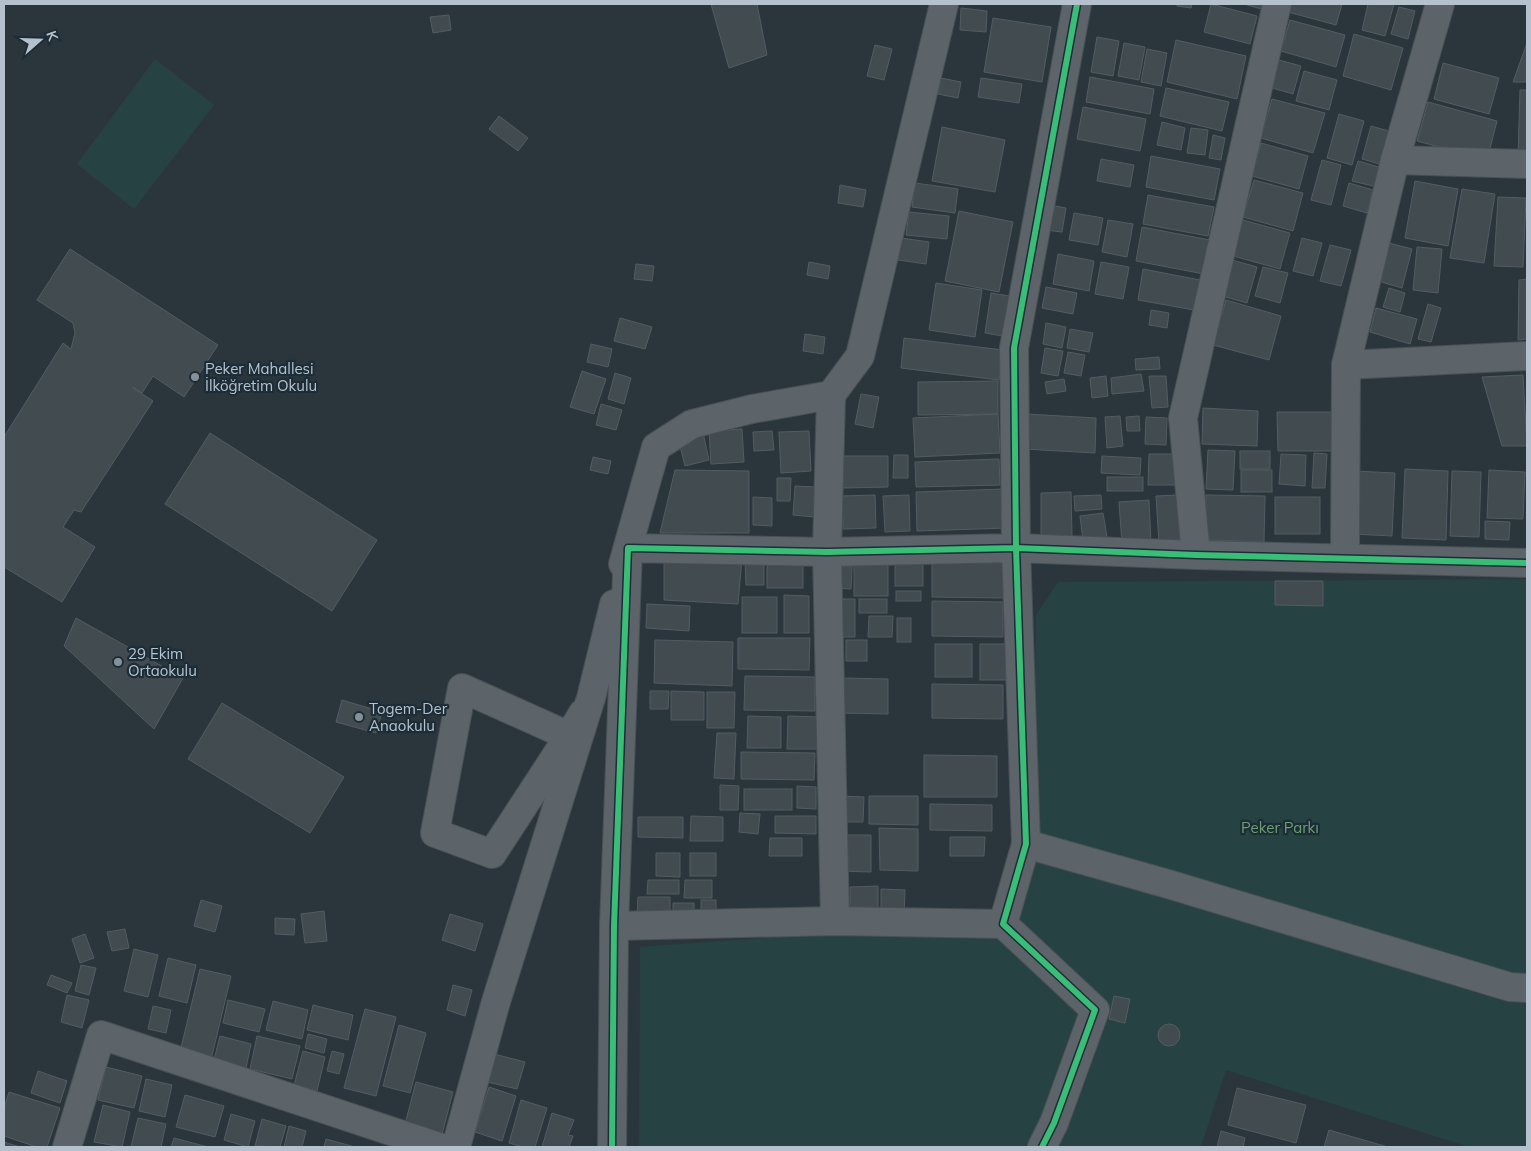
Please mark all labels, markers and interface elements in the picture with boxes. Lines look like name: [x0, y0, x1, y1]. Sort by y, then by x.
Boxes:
north arrow: [15, 15, 65, 65]
text: K: [42, 28, 62, 44]
place label: Peker Mahallesi İlköğretim Okulu: [205, 359, 317, 395]
marker: Peker Mahallesi İlköğretim Okulu: [189, 371, 201, 383]
place label: 29 Ekim Ortaokulu: [128, 644, 197, 680]
marker: 29 Ekim Ortaokulu: [112, 656, 124, 668]
place label: Togem-Der Anaokulu: [369, 699, 448, 735]
marker: Togem-Der Anaokulu: [353, 711, 365, 723]
park label: Peker Parkı: [1241, 818, 1319, 837]

